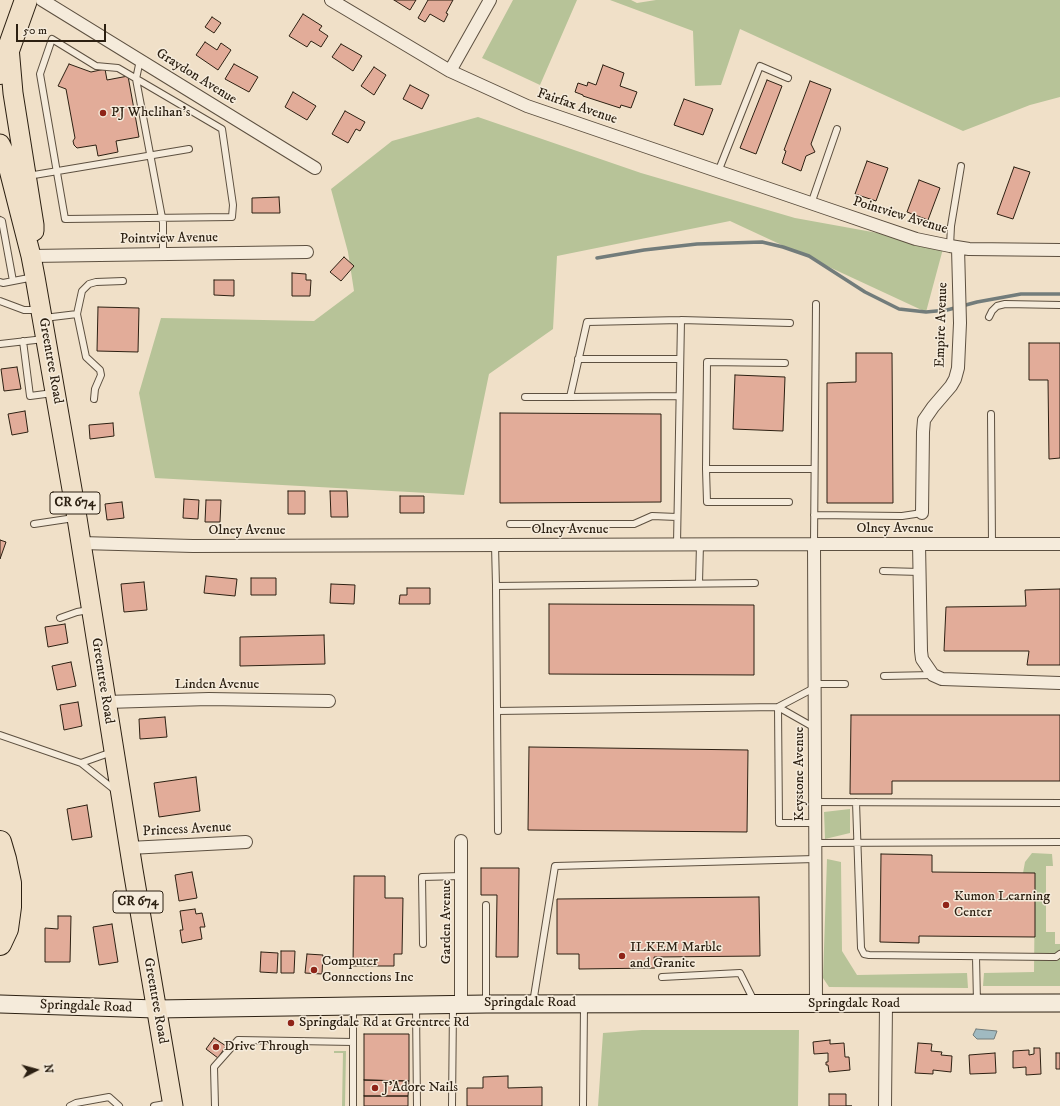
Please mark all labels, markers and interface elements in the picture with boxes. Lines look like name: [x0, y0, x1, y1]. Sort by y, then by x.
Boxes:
scale bar: [18, 16, 108, 42]
text: 50 m: [23, 23, 47, 38]
street label: Graydon Avenue: [153, 46, 239, 108]
street label: Fairfax Avenue: [535, 85, 619, 129]
place label: PJ Whelihan's: [111, 105, 190, 121]
marker: PJ Whelihan's: [98, 108, 108, 118]
street label: Pointview Avenue: [851, 194, 949, 238]
street label: Pointview Avenue: [120, 230, 218, 248]
street label: Empire Avenue: [932, 282, 952, 368]
street label: Greentree Road: [34, 317, 66, 405]
road number: CR 674: [50, 492, 100, 514]
street label: Olney Avenue: [856, 521, 934, 537]
street label: Olney Avenue: [531, 522, 609, 538]
street label: Olney Avenue: [208, 523, 286, 539]
street label: Greentree Road: [87, 637, 117, 725]
street label: Linden Avenue: [175, 677, 259, 693]
street label: Keystone Avenue: [792, 727, 808, 821]
street label: Princess Avenue: [142, 819, 232, 841]
street label: Garden Avenue: [439, 880, 455, 964]
place label: Kumon Learning Center: [954, 889, 1050, 922]
road number: CR 674: [113, 891, 163, 913]
marker: Kumon Learning Center: [941, 900, 951, 910]
place label: ILKEM Marble and Granite: [630, 940, 722, 972]
marker: ILKEM Marble and Granite: [617, 951, 627, 961]
place label: Computer Connections Inc: [322, 954, 413, 986]
street label: Greentree Road: [139, 957, 171, 1045]
marker: Computer Connections Inc: [309, 965, 319, 975]
street label: Springdale Road: [484, 995, 576, 1011]
street label: Springdale Road: [808, 996, 900, 1012]
street label: Springdale Road: [40, 997, 132, 1017]
place label: Springdale Rd at Greentree Rd: [299, 1015, 469, 1031]
marker: Springdale Rd at Greentree Rd: [286, 1018, 296, 1028]
place label: Drive Through: [224, 1039, 309, 1055]
marker: Drive Through: [211, 1042, 221, 1052]
north arrow: [16, 1050, 56, 1090]
text: N: [41, 1064, 55, 1074]
place label: J'Adore Nails: [383, 1080, 458, 1096]
marker: J'Adore Nails: [370, 1083, 380, 1093]

